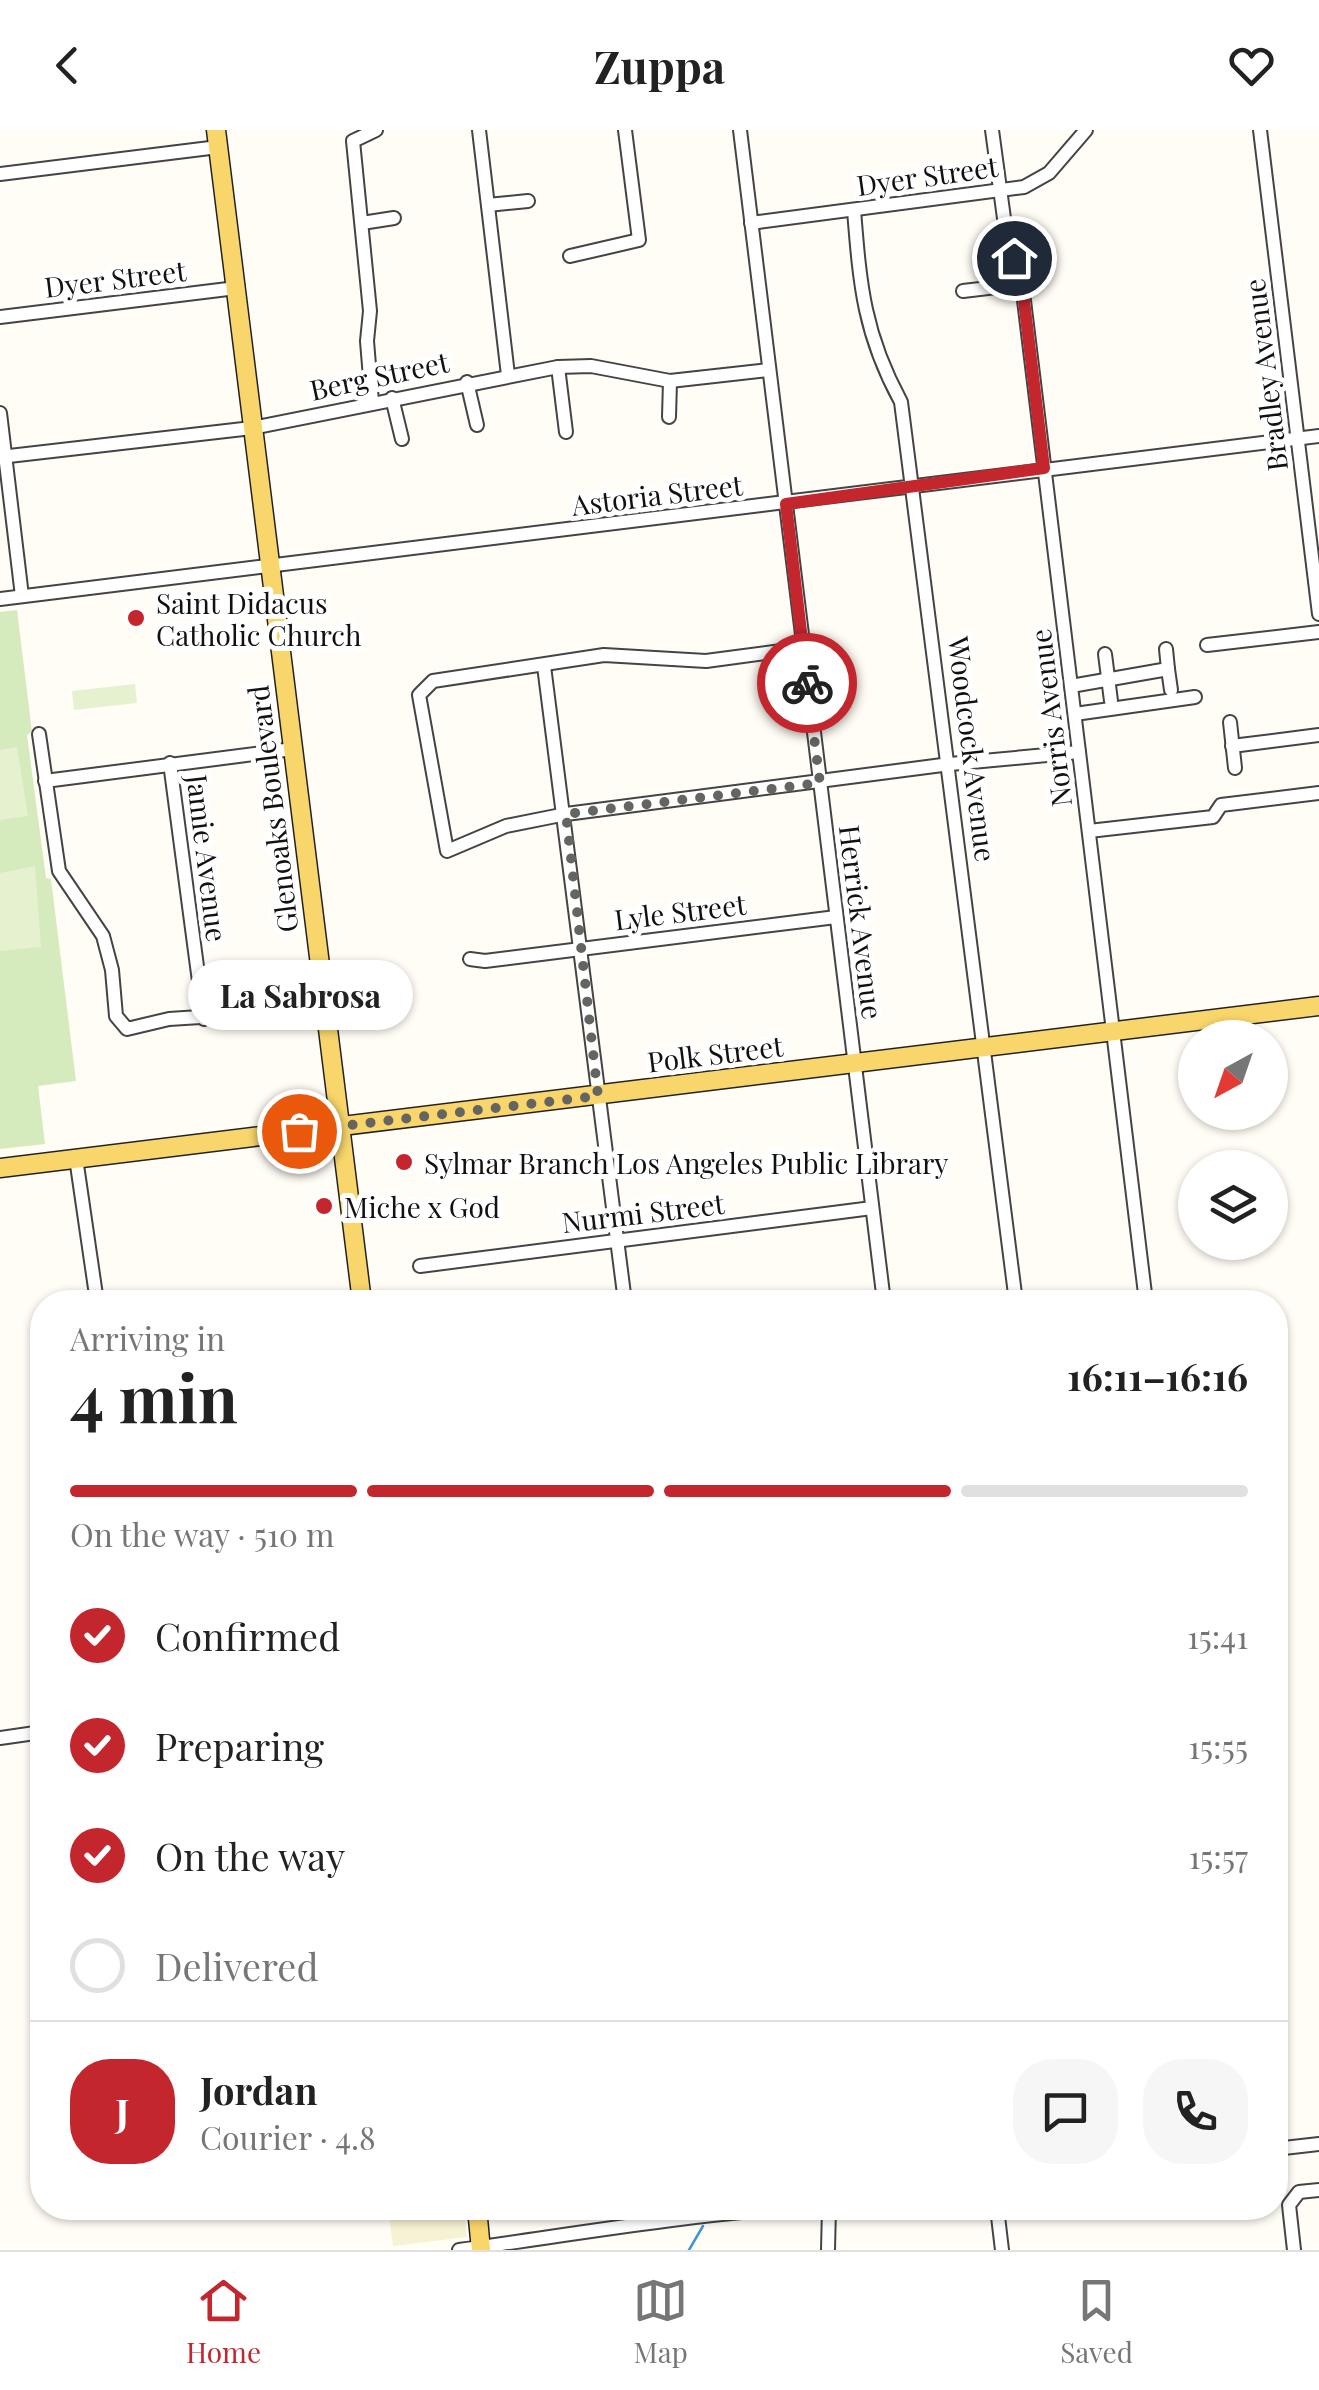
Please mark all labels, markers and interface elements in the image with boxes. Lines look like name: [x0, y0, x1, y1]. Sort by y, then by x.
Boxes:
text: Zuppa: [594, 35, 725, 95]
icon: back: [40, 38, 95, 93]
icon: heart: [1224, 38, 1279, 93]
street label: Dyer Street: [854, 147, 1001, 203]
pin: [972, 216, 1057, 301]
icon: home: [987, 231, 1042, 286]
street label: Dyer Street: [42, 251, 189, 305]
street label: Bradley Avenue: [1235, 277, 1295, 473]
street label: Berg Street: [306, 342, 453, 408]
street label: Astoria Street: [568, 465, 746, 523]
place label: Saint Didacus Catholic Church: [156, 584, 362, 653]
marker: Saint Didacus Catholic Church: [125, 607, 147, 629]
street label: Norris Avenue: [1021, 627, 1079, 809]
courier: [757, 633, 857, 733]
street label: Woodcock Avenue: [941, 633, 1005, 864]
icon: bike: [780, 656, 835, 711]
street label: Glenoaks Boulevard: [238, 683, 306, 935]
street label: Jamie Avenue: [179, 771, 237, 944]
street label: Herrick Avenue: [832, 823, 892, 1021]
street label: Lyle Street: [612, 884, 749, 937]
callout: La Sabrosa: [186, 961, 412, 1031]
text: La Sabrosa: [220, 973, 381, 1016]
north arrow: [1178, 1020, 1288, 1130]
map controls: [1178, 1020, 1288, 1260]
street label: Polk Street: [645, 1026, 786, 1080]
pin: [257, 1089, 342, 1174]
icon: bag: [272, 1104, 327, 1159]
place label: Sylmar Branch Los Angeles Public Library: [424, 1144, 948, 1181]
button: layers: [1178, 1150, 1288, 1260]
marker: Sylmar Branch Los Angeles Public Library: [393, 1151, 415, 1173]
street label: Nurmi Street: [560, 1184, 727, 1240]
place label: Miche x God: [344, 1188, 500, 1225]
marker: Miche x God: [313, 1195, 335, 1217]
text: Arriving in: [70, 1316, 225, 1359]
text: 16:11–16:16: [1067, 1350, 1248, 1401]
text: 4 min: [70, 1353, 238, 1439]
text: On the way · 510 m: [70, 1512, 334, 1555]
icon: check: [70, 1608, 125, 1663]
text: Confirmed: [155, 1610, 340, 1661]
text: 15:41: [1187, 1614, 1248, 1657]
icon: check: [70, 1718, 125, 1773]
text: Preparing: [155, 1720, 324, 1771]
text: 15:55: [1188, 1724, 1248, 1767]
icon: check: [70, 1828, 125, 1883]
text: On the way: [155, 1830, 345, 1881]
text: 15:57: [1188, 1834, 1248, 1877]
text: Delivered: [155, 1940, 319, 1991]
button: chat: [1013, 2059, 1118, 2164]
button: phone: [1143, 2059, 1248, 2164]
text: Jordan: [200, 2064, 318, 2115]
text: J: [116, 2086, 129, 2137]
text: Courier · 4.8: [200, 2115, 376, 2158]
tab: Home: [186, 2273, 261, 2370]
tab: Map: [633, 2273, 688, 2370]
tab: Saved: [1060, 2273, 1133, 2370]

